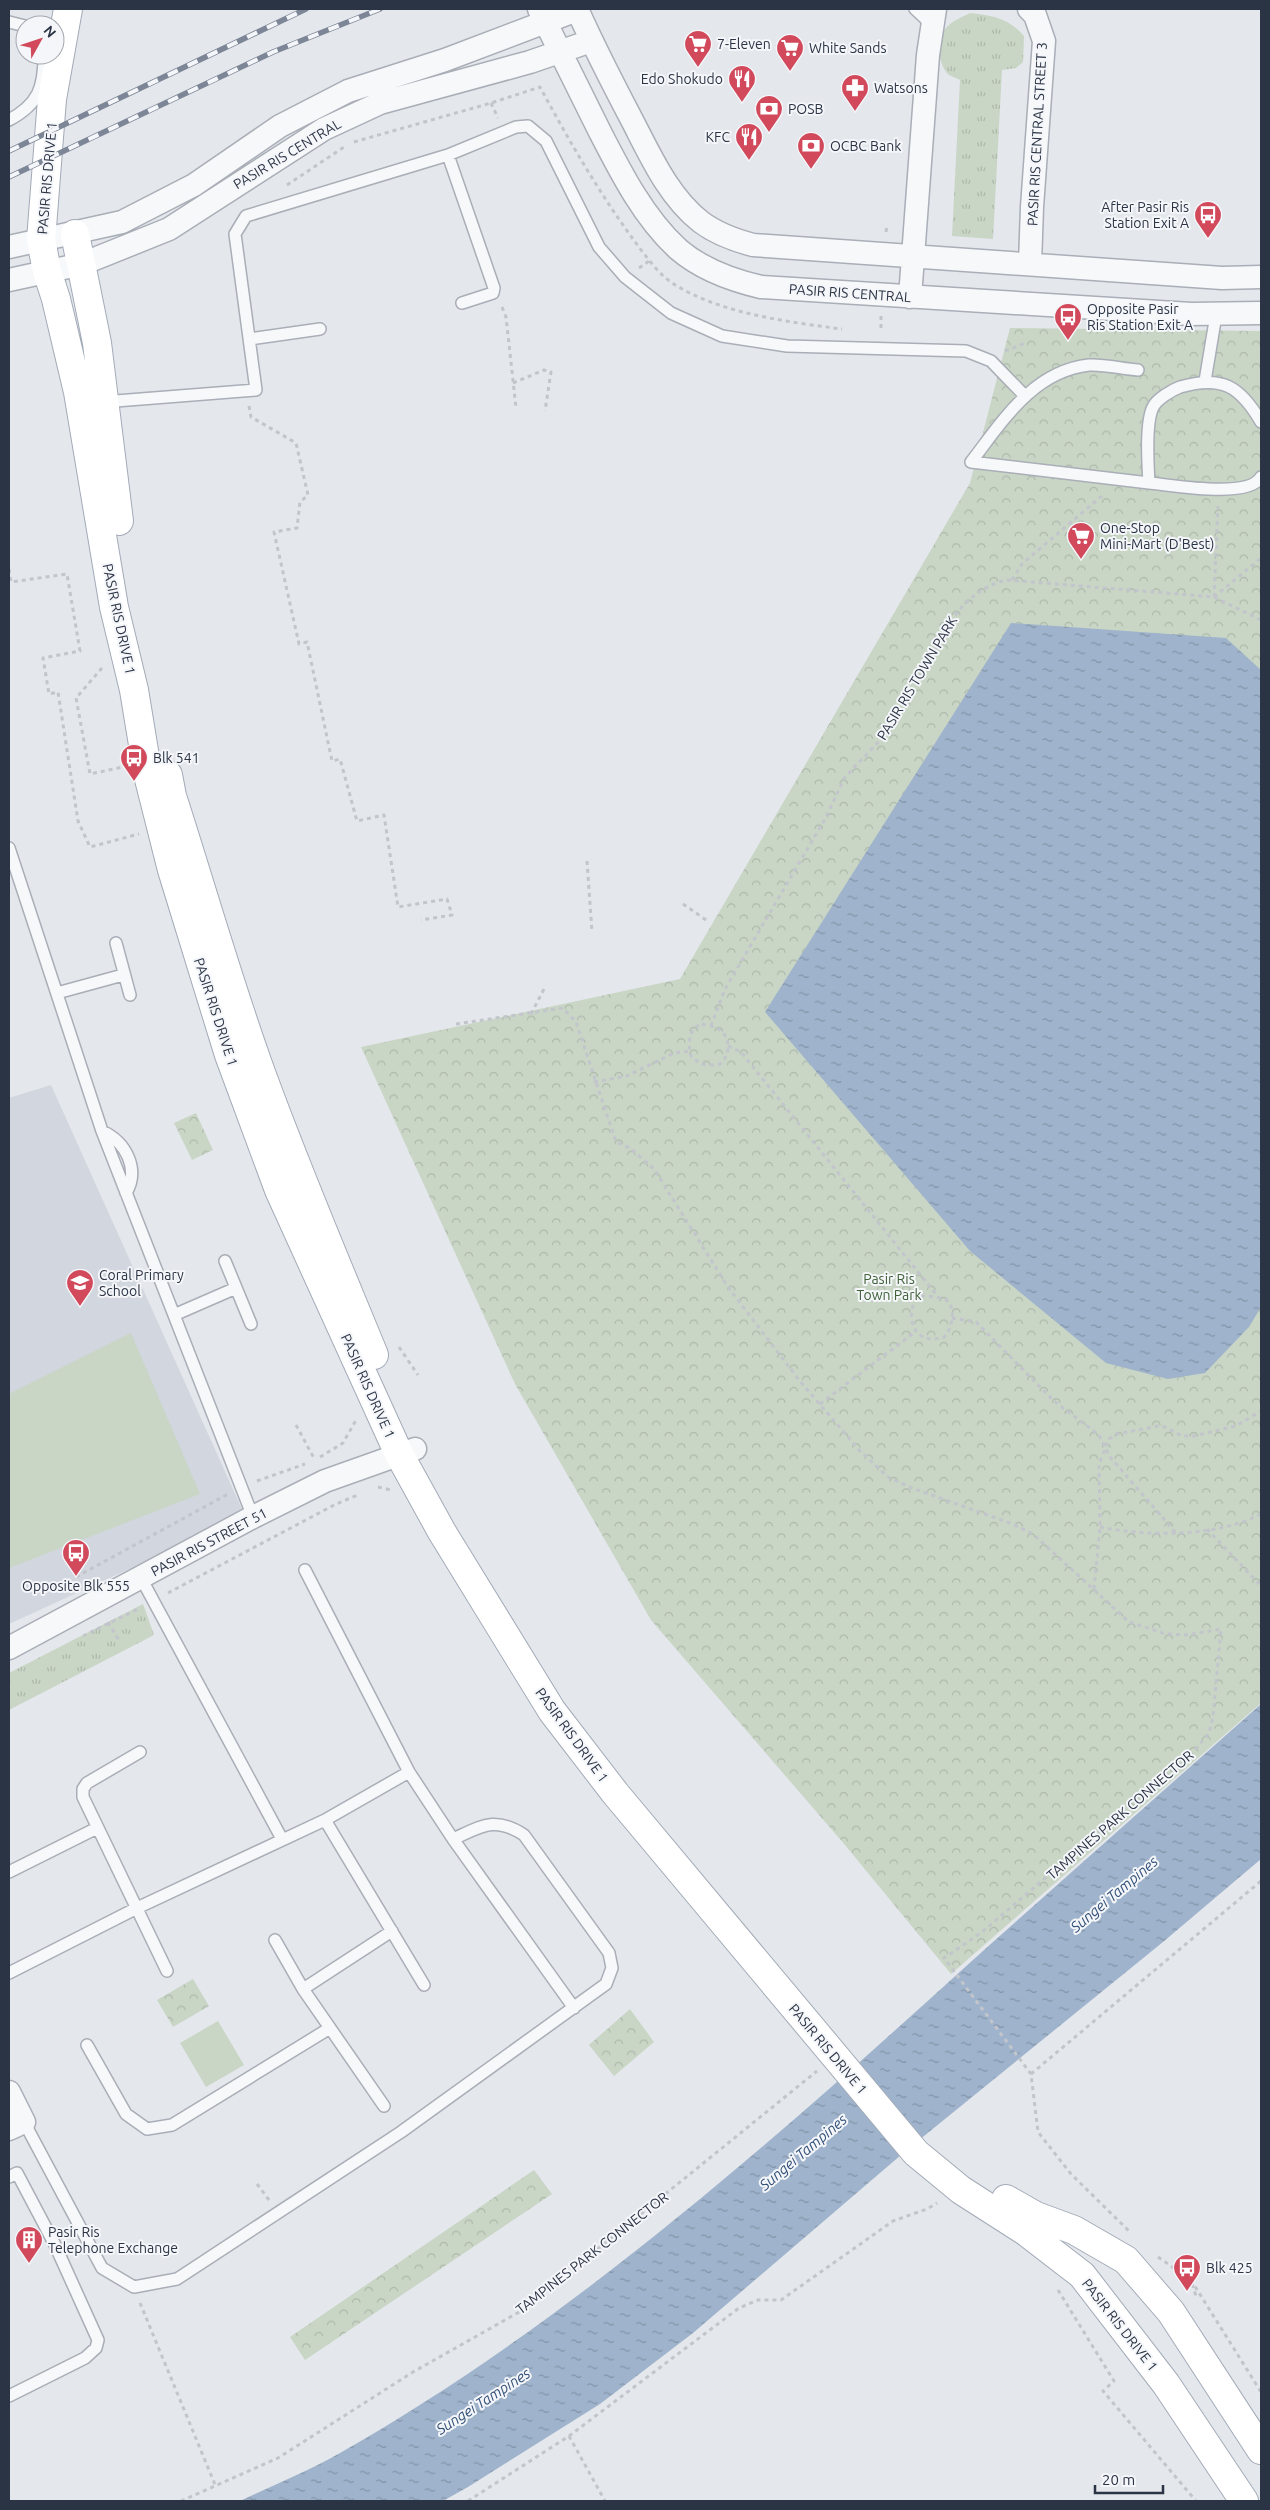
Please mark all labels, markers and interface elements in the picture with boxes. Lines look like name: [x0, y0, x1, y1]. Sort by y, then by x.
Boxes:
north arrow: [15, 15, 65, 65]
text: N: [40, 22, 59, 41]
supermarket icon: 7-Eleven: [683, 29, 713, 68]
supermarket icon: White Sands: [775, 33, 805, 72]
place label: 7-Eleven: [717, 36, 771, 52]
place label: White Sands: [809, 40, 887, 56]
street label: PASIR RIS CENTRAL STREET 3: [1024, 42, 1050, 226]
restaurant icon: Edo Shokudo: [727, 64, 757, 103]
place label: Edo Shokudo: [641, 71, 723, 87]
pharmacy icon: Watsons: [840, 73, 870, 112]
place label: Watsons: [874, 80, 928, 96]
bank icon: POSB: [754, 94, 784, 133]
place label: POSB: [788, 101, 824, 117]
street label: PASIR RIS CENTRAL: [230, 116, 344, 192]
street label: PASIR RIS DRIVE 1: [34, 121, 60, 235]
restaurant icon: KFC: [734, 122, 764, 161]
place label: KFC: [706, 129, 730, 145]
bank icon: OCBC Bank: [796, 131, 826, 170]
place label: OCBC Bank: [830, 138, 901, 154]
place label: After Pasir Ris Station Exit A: [1101, 199, 1189, 231]
bus stop icon: After Pasir Ris Station Exit A: [1193, 200, 1223, 239]
street label: PASIR RIS CENTRAL: [788, 281, 912, 305]
place label: Opposite Pasir Ris Station Exit A: [1087, 301, 1193, 333]
bus stop icon: Opposite Pasir Ris Station Exit A: [1053, 302, 1083, 341]
place label: One-Stop Mini-Mart (D'Best): [1100, 520, 1214, 552]
supermarket icon: One-Stop Mini-Mart (D'Best): [1066, 521, 1096, 560]
street label: PASIR RIS DRIVE 1: [99, 562, 139, 676]
street label: PASIR RIS TOWN PARK: [874, 613, 961, 743]
bus stop icon: Blk 541: [119, 743, 149, 782]
place label: Blk 541: [153, 750, 200, 766]
street label: PASIR RIS DRIVE 1: [191, 956, 241, 1068]
place label: Coral Primary School: [99, 1267, 184, 1299]
school or university icon: Coral Primary School: [65, 1268, 95, 1307]
park label: Pasir Ris Town Park: [856, 1271, 922, 1303]
street label: PASIR RIS DRIVE 1: [338, 1331, 398, 1441]
street label: PASIR RIS STREET 51: [148, 1505, 270, 1579]
bus stop icon: Opposite Blk 555: [61, 1538, 91, 1577]
place label: Opposite Blk 555: [22, 1578, 130, 1594]
street label: PASIR RIS DRIVE 1: [532, 1685, 612, 1785]
street label: TAMPINES PARK CONNECTOR: [1043, 1747, 1197, 1883]
water label: Sungei Tampines: [1066, 1852, 1162, 1936]
street label: PASIR RIS DRIVE 1: [786, 2001, 870, 2097]
water label: Sungei Tampines: [755, 2110, 851, 2194]
street label: TAMPINES PARK CONNECTOR: [513, 2188, 672, 2317]
place label: Pasir Ris Telephone Exchange: [48, 2224, 178, 2256]
building icon: Pasir Ris Telephone Exchange: [14, 2225, 44, 2264]
bus stop icon: Blk 425: [1172, 2253, 1202, 2292]
place label: Blk 425: [1206, 2260, 1253, 2276]
street label: PASIR RIS DRIVE 1: [1079, 2276, 1161, 2374]
water label: Sungei Tampines: [432, 2364, 534, 2438]
scale bar: [1095, 2462, 1162, 2494]
text: 20 m: [1102, 2471, 1135, 2488]

